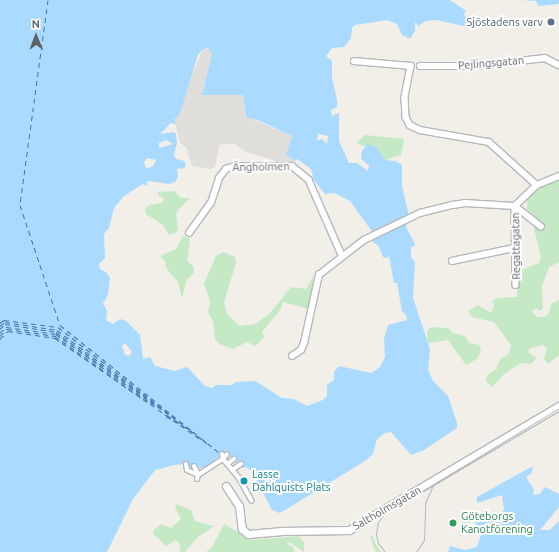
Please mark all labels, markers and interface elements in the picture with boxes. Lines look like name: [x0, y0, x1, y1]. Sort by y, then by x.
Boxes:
place label: Sjöstadens varv: [467, 15, 543, 29]
north arrow: [16, 16, 56, 56]
marker: Sjöstadens varv: [546, 17, 556, 27]
text: N: [32, 18, 40, 30]
street label: Pejlingsgatan: [457, 54, 525, 72]
street label: Ängholmen: [232, 160, 290, 174]
street label: Regattagatan: [509, 212, 523, 280]
place label: Lasse Dahlquists Plats: [252, 468, 331, 494]
marker: Lasse Dahlquists Plats: [239, 476, 249, 486]
street label: Saltholmsgatan: [350, 483, 424, 533]
place label: Göteborgs Kanotförening: [461, 510, 533, 536]
marker: Göteborgs Kanotförening: [448, 518, 458, 528]

